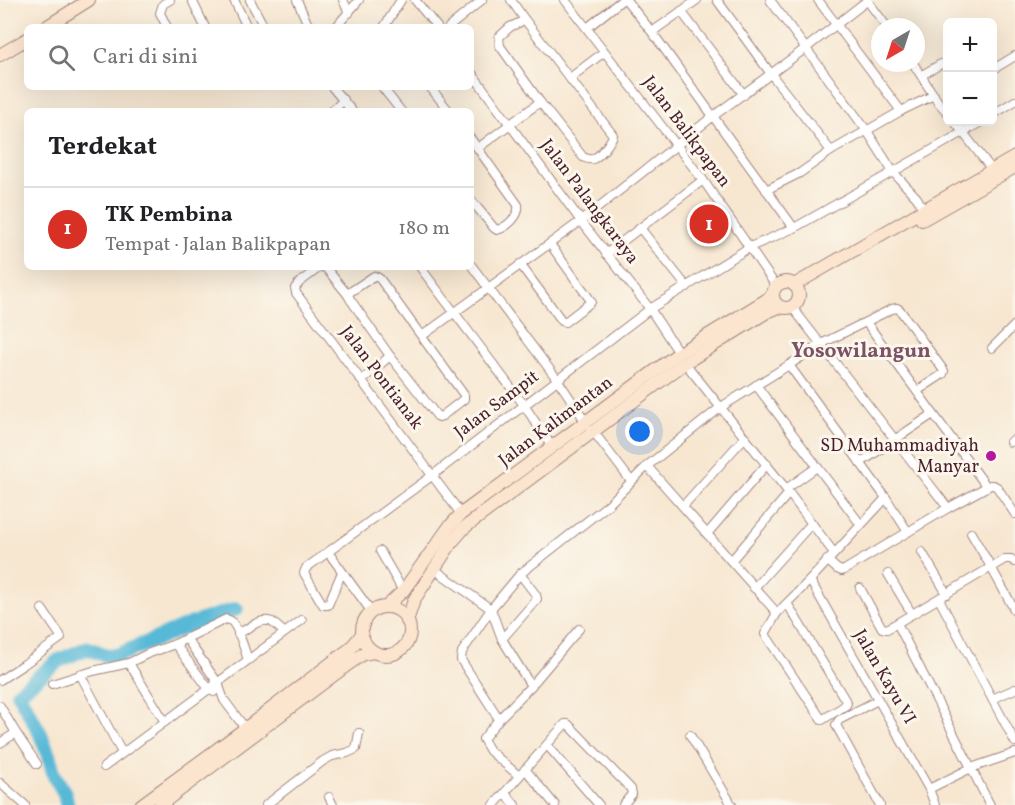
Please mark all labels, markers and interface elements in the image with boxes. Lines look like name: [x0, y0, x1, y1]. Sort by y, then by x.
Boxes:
north arrow: [871, 18, 925, 72]
map controls: [943, 18, 997, 126]
button: +: [943, 18, 997, 72]
search box: [24, 24, 474, 90]
icon: search: [45, 41, 78, 74]
text: Cari di sini: [93, 42, 198, 73]
street label: Jalan Balikpapan: [636, 71, 736, 193]
button: −: [943, 72, 997, 126]
text: Terdekat: [48, 129, 157, 165]
street label: Jalan Palangkaraya: [534, 134, 644, 270]
text: TK Pembina: [105, 200, 233, 231]
pin: 1: [690, 202, 728, 246]
text: 1: [63, 215, 72, 243]
text: 180 m: [398, 215, 450, 243]
text: Tempat · Jalan Balikpapan: [105, 231, 331, 259]
street label: Jalan Pontianak: [334, 321, 428, 435]
district label: Yosowilangun: [791, 337, 931, 366]
street label: Jalan Sampit: [449, 365, 545, 445]
street label: Jalan Kalimantan: [494, 371, 619, 473]
your location: [625, 417, 654, 446]
place label: SD Muhammadiyah Manyar: [820, 434, 979, 480]
marker: SD Muhammadiyah Manyar: [984, 449, 998, 463]
street label: Jalan Kayu VI: [847, 625, 921, 729]

